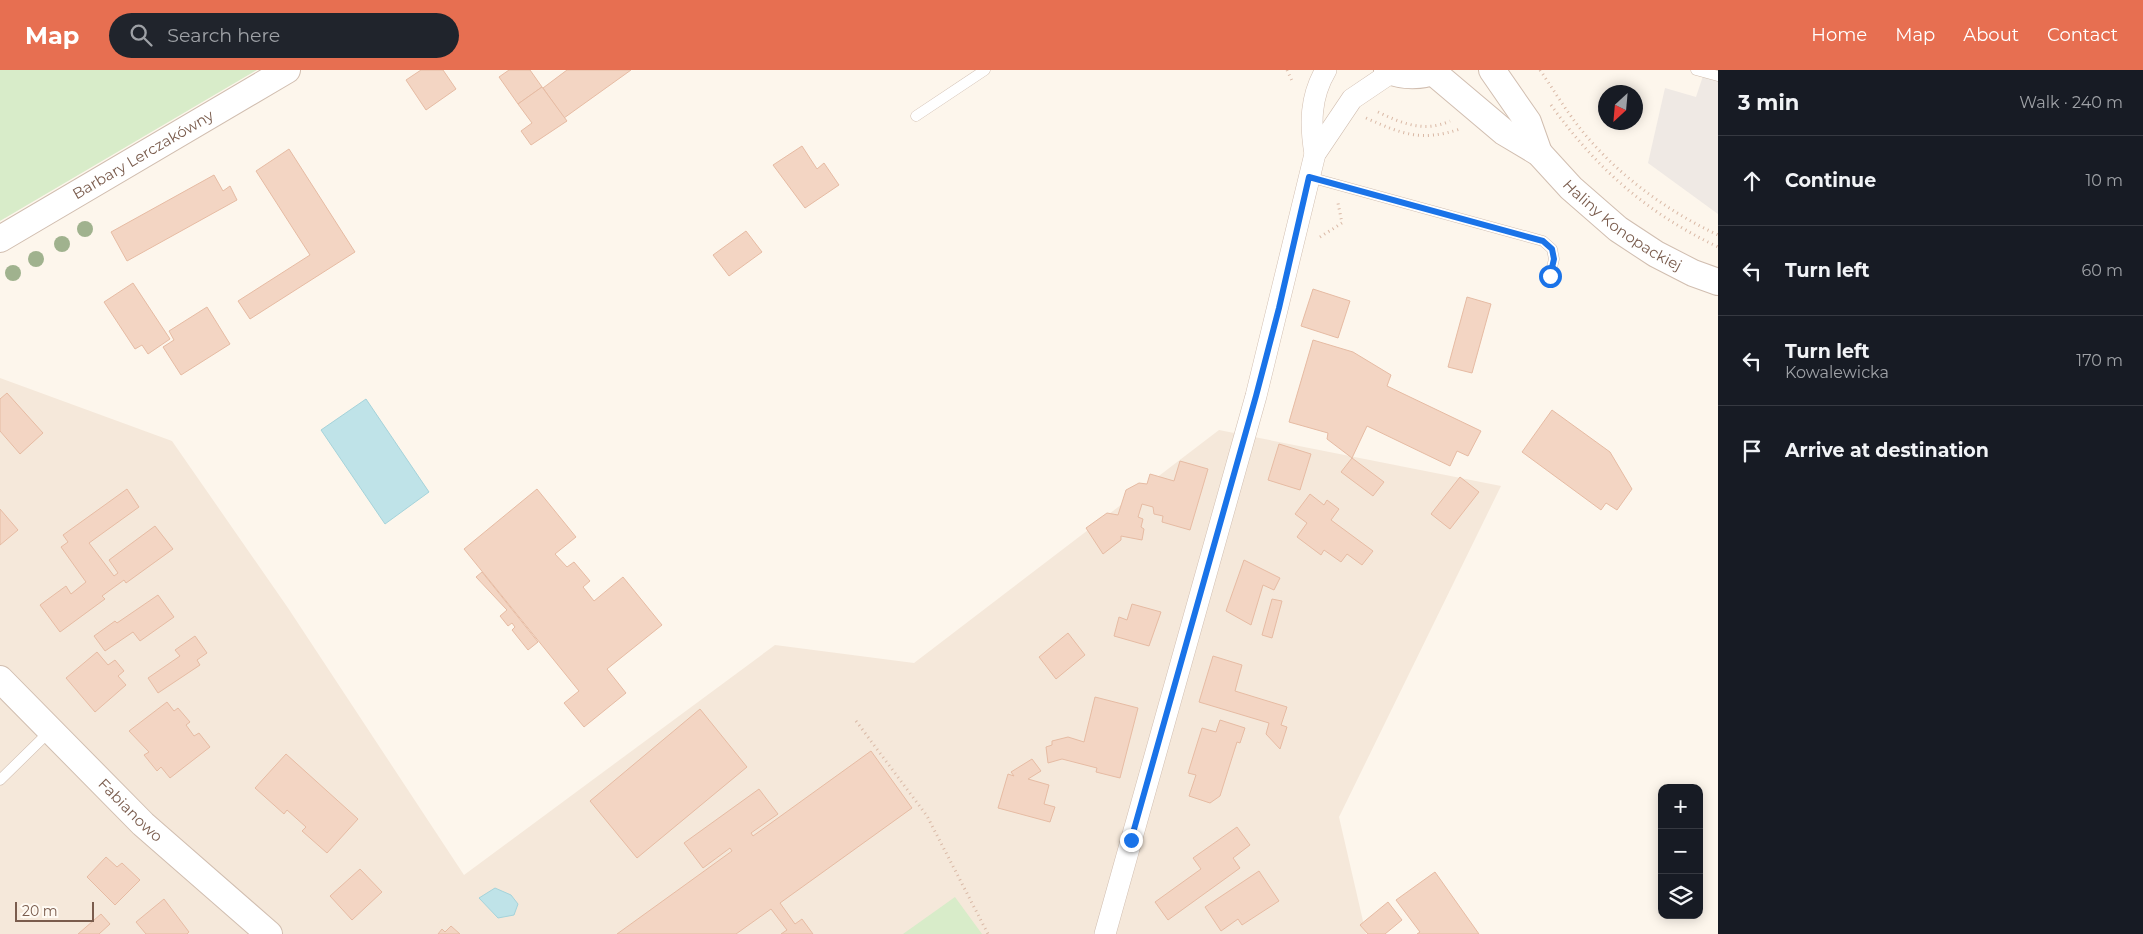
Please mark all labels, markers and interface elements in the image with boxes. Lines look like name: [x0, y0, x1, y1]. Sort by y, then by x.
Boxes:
search box: [109, 13, 459, 58]
text: Map: [25, 21, 79, 50]
icon: search: [127, 21, 155, 49]
text: Search here: [167, 24, 280, 47]
text: Home: [1811, 24, 1867, 46]
text: Map: [1895, 24, 1935, 46]
text: About: [1963, 24, 2019, 46]
text: Contact: [2047, 24, 2118, 46]
north arrow: [1598, 85, 1643, 130]
text: 3 min: [1738, 90, 1799, 115]
text: Walk · 240 m: [2019, 93, 2123, 112]
street label: Barbary Lerczakówny: [69, 105, 218, 203]
icon: ahead: [1738, 167, 1766, 195]
text: Continue: [1785, 169, 1876, 192]
text: 10 m: [2085, 171, 2123, 190]
street label: Haliny Konopackiej: [1559, 175, 1685, 275]
icon: left: [1738, 257, 1766, 285]
text: Turn left: [1785, 259, 1870, 282]
text: 60 m: [2081, 261, 2123, 280]
route start: [1539, 265, 1562, 288]
text: Turn left: [1785, 340, 1870, 363]
icon: left: [1738, 347, 1766, 375]
text: 170 m: [2076, 351, 2123, 370]
text: Kowalewicka: [1785, 363, 1889, 382]
icon: arrive: [1738, 437, 1766, 465]
text: Arrive at destination: [1785, 439, 1989, 462]
street label: Fabianowo: [94, 774, 167, 846]
map controls: [1658, 784, 1703, 919]
button: +: [1658, 784, 1703, 829]
route end: [1120, 829, 1143, 852]
button: −: [1658, 829, 1703, 874]
button: layers: [1658, 874, 1703, 919]
scale bar: [15, 899, 94, 922]
text: 20 m: [22, 902, 58, 920]

